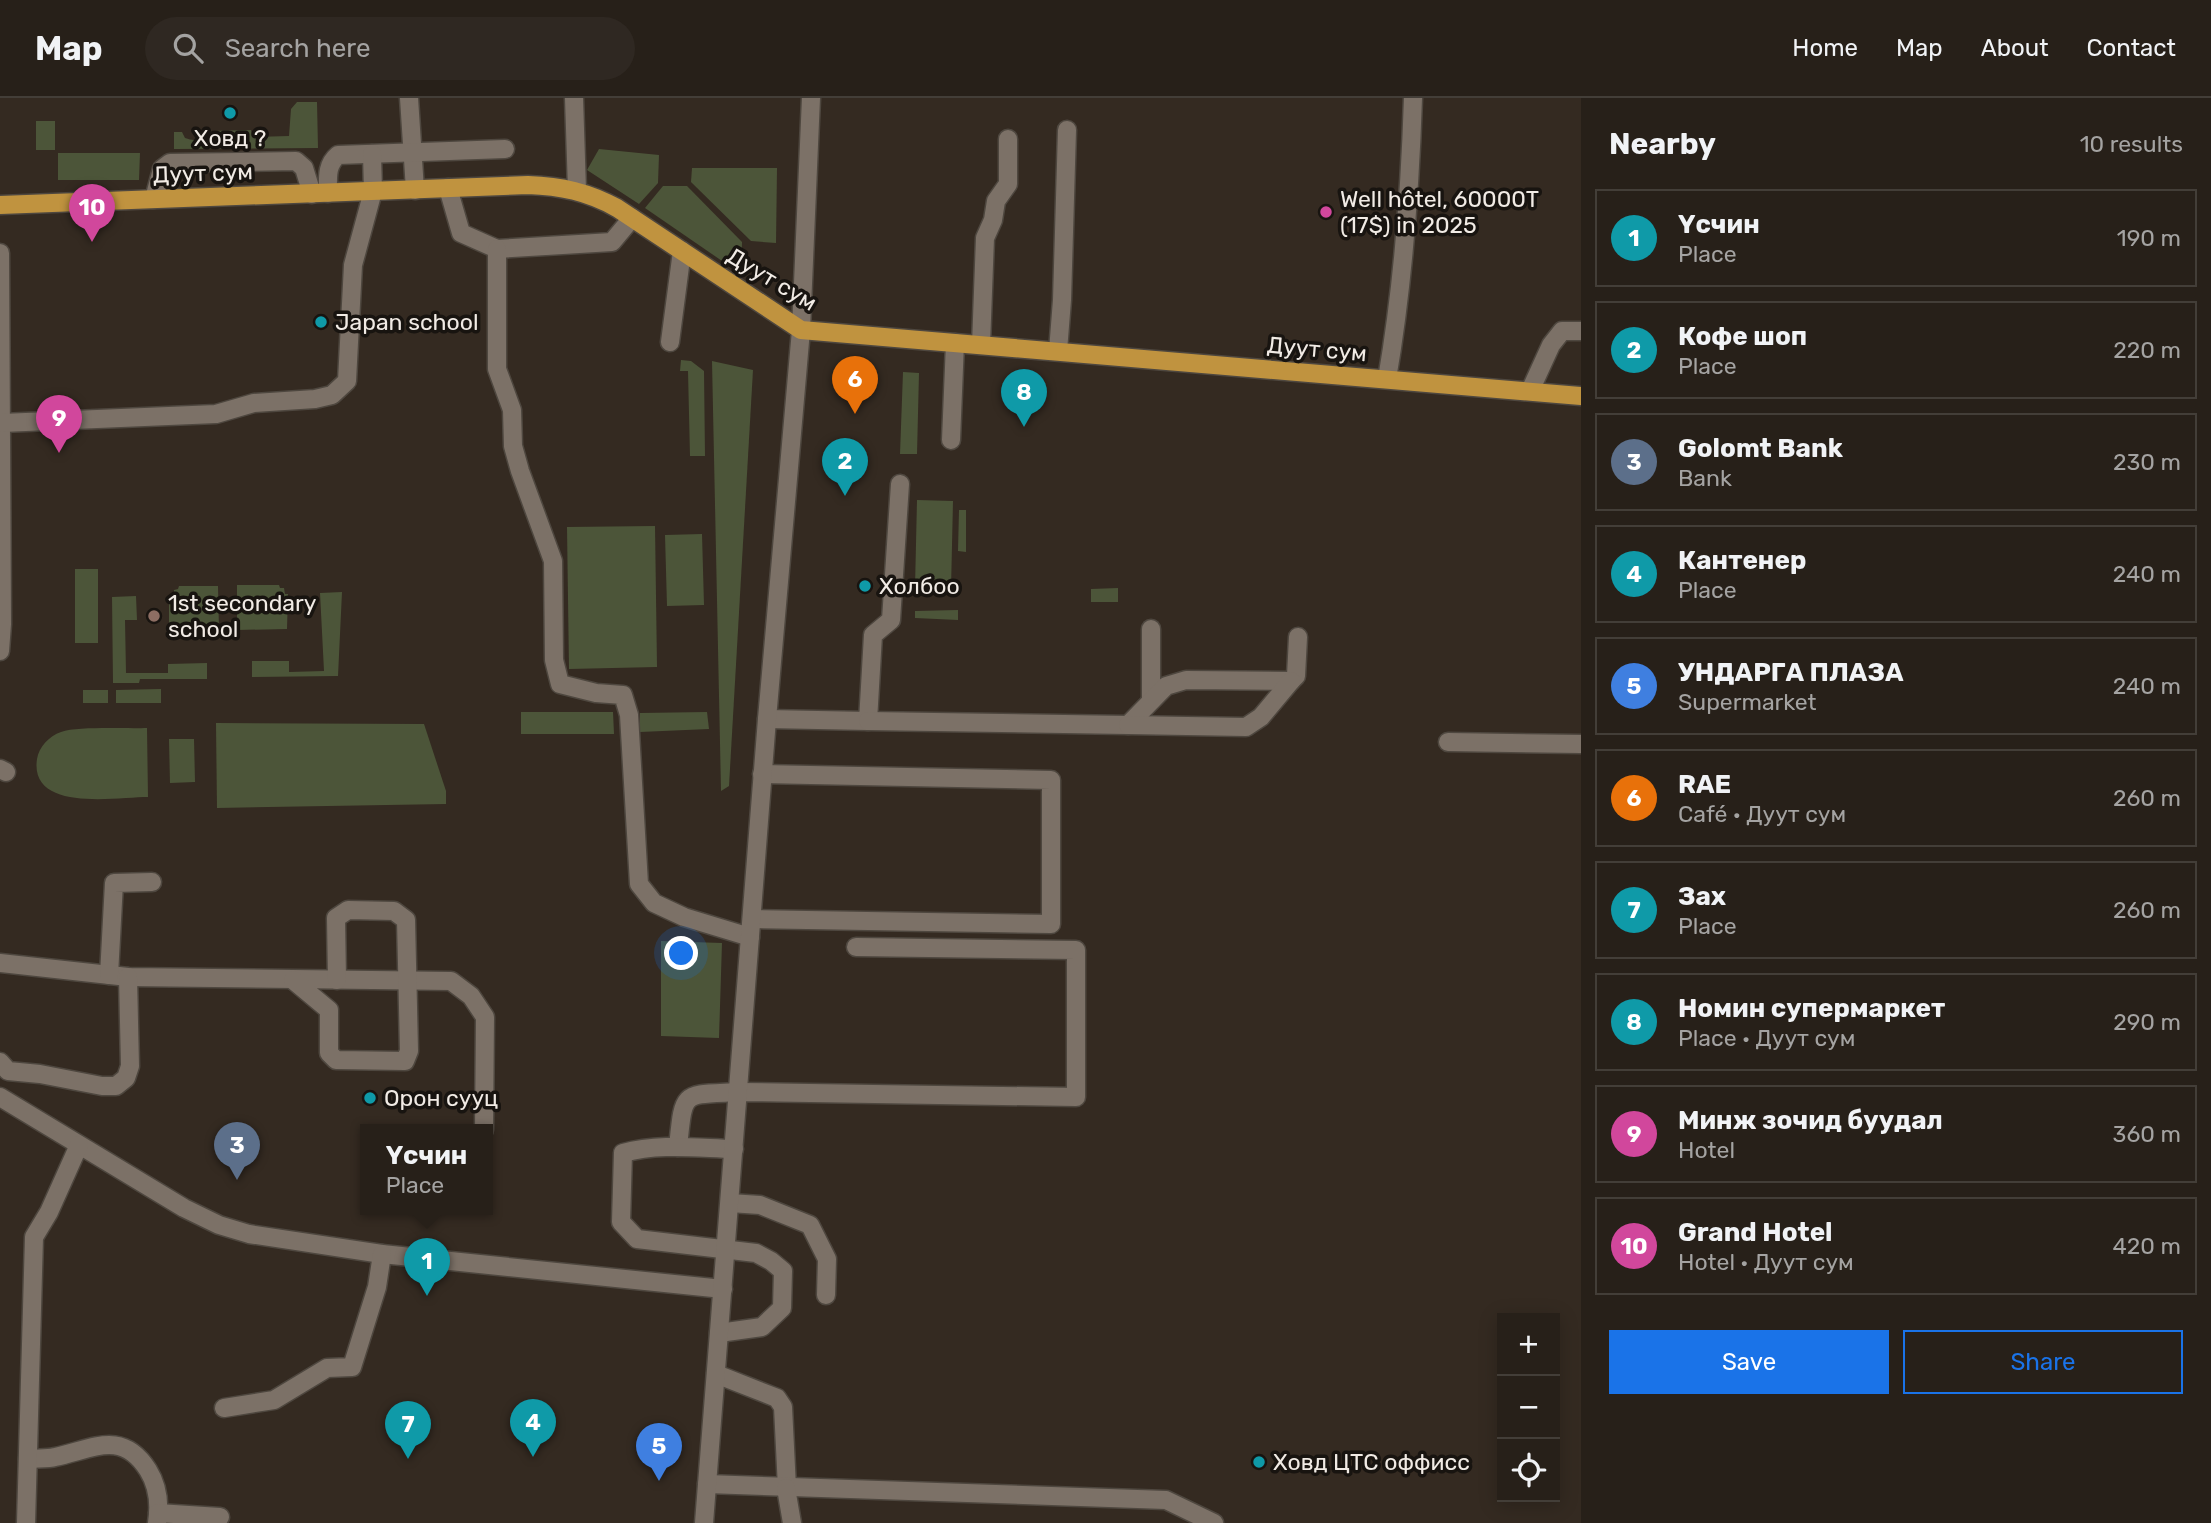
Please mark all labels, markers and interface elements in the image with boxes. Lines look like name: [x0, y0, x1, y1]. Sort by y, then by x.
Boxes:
search box: [145, 17, 635, 80]
text: Map: [35, 29, 103, 68]
icon: search: [169, 29, 207, 67]
text: Search here: [225, 33, 370, 64]
text: Home: [1792, 34, 1858, 62]
text: Map: [1896, 34, 1943, 62]
text: About: [1981, 34, 2049, 62]
text: Contact: [2087, 34, 2176, 62]
marker: Ховд ?: [222, 105, 238, 121]
place label: Ховд ?: [194, 124, 266, 152]
text: Nearby: [1609, 126, 1716, 162]
text: 10 results: [2080, 130, 2183, 158]
street label: Дуут сум: [153, 157, 253, 189]
pin: 10: [69, 184, 115, 242]
place label: Well hôtel, 60000T (17$) in 2025: [1340, 185, 1539, 239]
marker: Well hôtel, 60000T (17$) in 2025: [1318, 204, 1334, 220]
text: Үсчин: [1678, 209, 1760, 240]
text: 1: [1628, 224, 1640, 252]
text: 190 m: [2117, 224, 2181, 252]
text: Place: [1678, 240, 1737, 268]
street label: Дуут сум: [722, 241, 822, 317]
place label: Japan school: [335, 308, 479, 336]
marker: Japan school: [313, 314, 329, 330]
text: Кофе шоп: [1678, 321, 1807, 352]
street label: Дуут сум: [1266, 331, 1368, 367]
text: 2: [1627, 336, 1641, 364]
text: 220 m: [2113, 336, 2181, 364]
text: Place: [1678, 352, 1737, 380]
pin: 6: [832, 356, 878, 414]
pin: 8: [1001, 369, 1047, 427]
pin: 9: [36, 395, 82, 453]
text: Golomt Bank: [1678, 433, 1843, 464]
pin: 2: [822, 438, 868, 496]
text: 3: [1626, 448, 1642, 476]
text: 230 m: [2113, 448, 2181, 476]
text: Bank: [1678, 464, 1732, 492]
text: Кантенер: [1678, 545, 1806, 576]
text: 4: [1626, 560, 1642, 588]
text: 240 m: [2113, 560, 2181, 588]
place label: Холбоо: [879, 572, 960, 600]
text: Place: [1678, 576, 1737, 604]
marker: Холбоо: [857, 578, 873, 594]
place label: 1st secondary school: [168, 589, 317, 643]
marker: 1st secondary school: [146, 608, 162, 624]
text: УНДАРГА ПЛАЗА: [1678, 657, 1904, 688]
text: 5: [1627, 672, 1641, 700]
text: 240 m: [2113, 672, 2181, 700]
text: Supermarket: [1678, 688, 1816, 716]
text: RAE: [1678, 769, 1731, 800]
text: 6: [1627, 784, 1641, 812]
text: 260 m: [2113, 784, 2181, 812]
text: Café · Дуут сум: [1678, 800, 1846, 828]
text: Зах: [1678, 881, 1726, 912]
text: 7: [1627, 896, 1641, 924]
text: 260 m: [2113, 896, 2181, 924]
text: Place: [1678, 912, 1737, 940]
your location: [664, 936, 698, 970]
text: Номин супермаркет: [1678, 993, 1945, 1024]
text: 8: [1626, 1008, 1642, 1036]
text: 290 m: [2113, 1008, 2181, 1036]
text: Place · Дуут сум: [1678, 1024, 1855, 1052]
place label: Орон сууц: [384, 1084, 498, 1112]
marker: Орон сууц: [362, 1090, 378, 1106]
text: Минж зочид буудал: [1678, 1105, 1943, 1136]
text: 9: [1627, 1120, 1641, 1148]
text: 360 m: [2113, 1120, 2181, 1148]
pin: 3: [214, 1122, 260, 1180]
popup: [360, 1124, 493, 1215]
text: Hotel: [1678, 1136, 1735, 1164]
text: Үсчин: [386, 1140, 467, 1171]
text: Place: [386, 1171, 444, 1199]
text: Grand Hotel: [1678, 1217, 1833, 1248]
text: 10: [1620, 1232, 1648, 1260]
text: 420 m: [2113, 1232, 2181, 1260]
pin: 1: [404, 1238, 450, 1296]
text: Hotel · Дуут сум: [1678, 1248, 1854, 1276]
map controls: [1497, 1313, 1560, 1502]
button: +: [1497, 1313, 1560, 1376]
button: Save: [1609, 1330, 1889, 1394]
button: Share: [1903, 1330, 2183, 1394]
button: −: [1497, 1376, 1560, 1439]
pin: 4: [510, 1399, 556, 1457]
pin: 7: [385, 1401, 431, 1459]
pin: 5: [636, 1423, 682, 1481]
button: locate: [1497, 1439, 1560, 1502]
place label: Ховд ЦТС оффисс: [1273, 1448, 1470, 1476]
marker: Ховд ЦТС оффисс: [1251, 1454, 1267, 1470]

